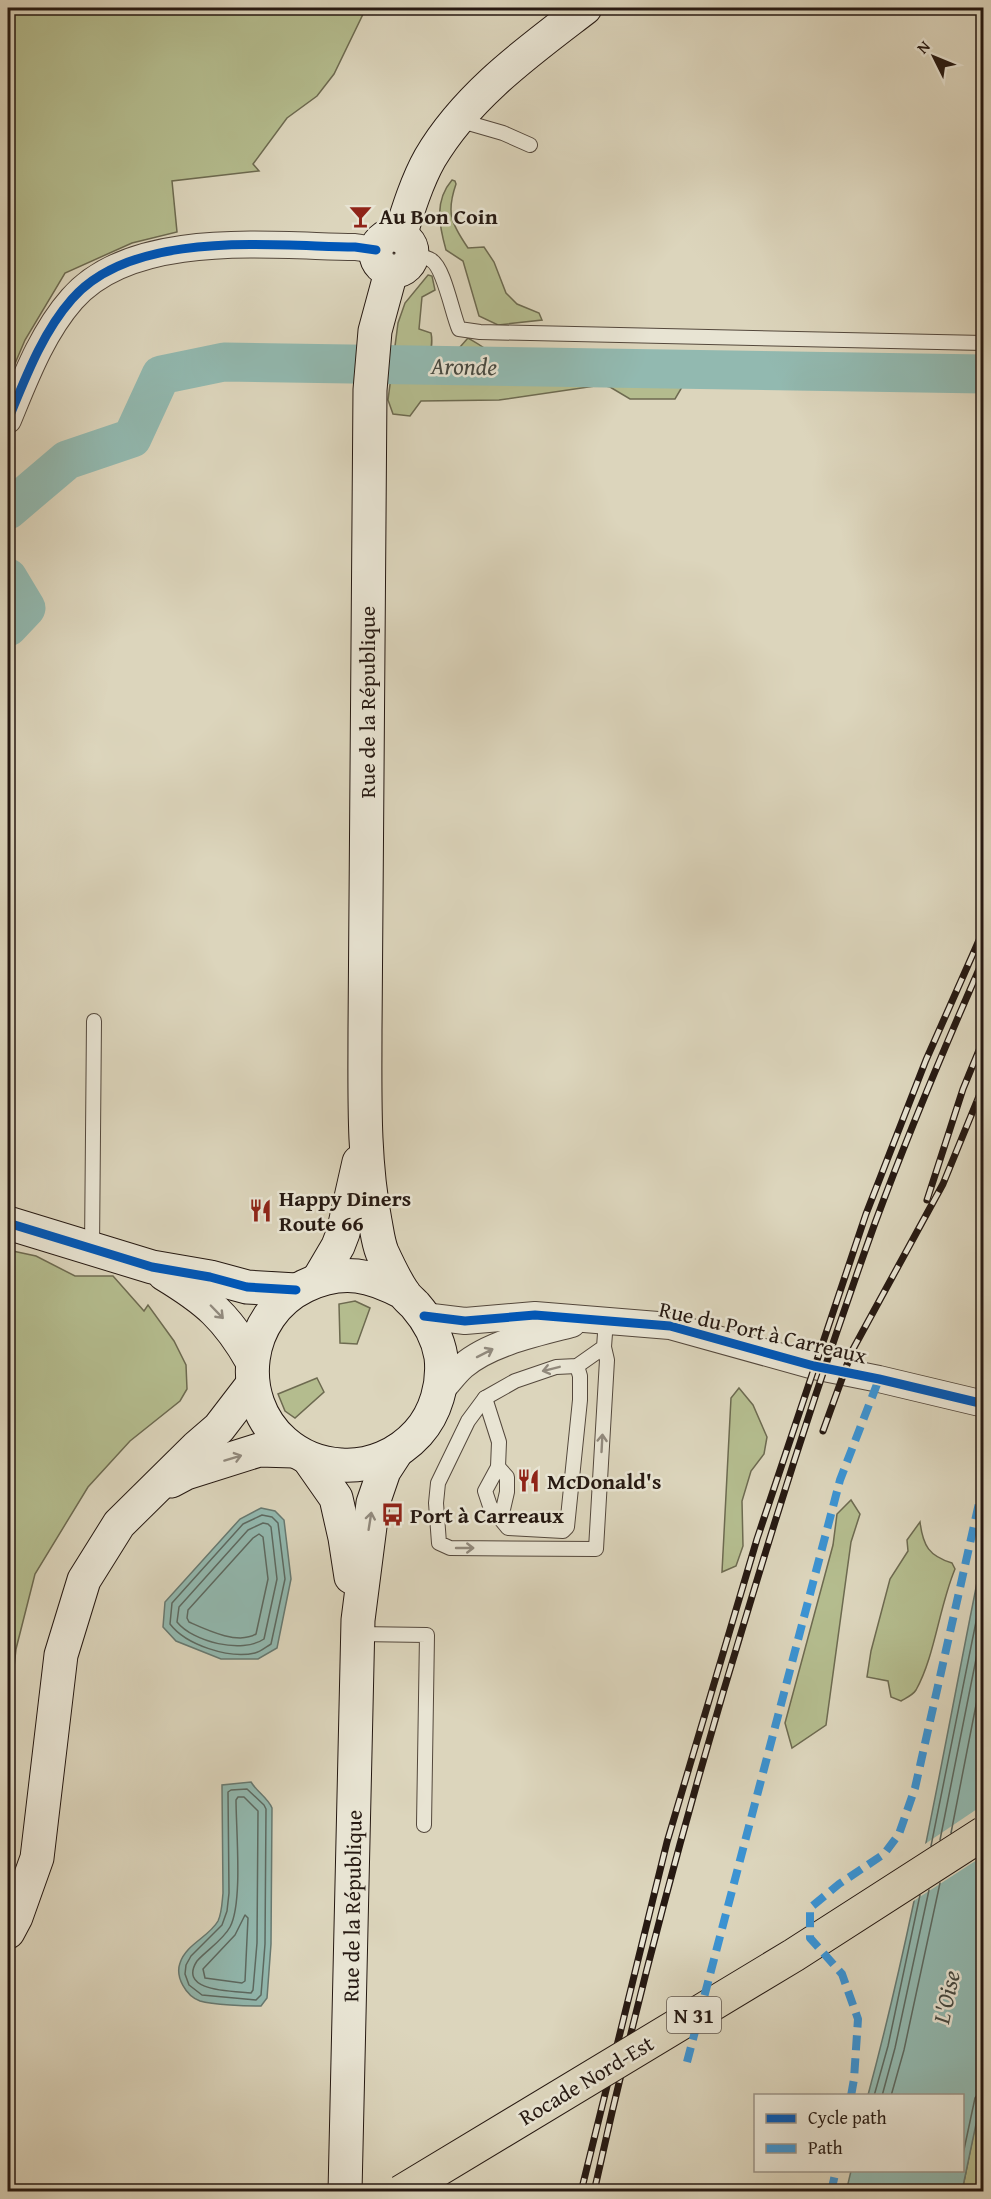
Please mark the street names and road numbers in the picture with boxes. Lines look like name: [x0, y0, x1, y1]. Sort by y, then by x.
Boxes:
street label: Rue de la République: [351, 606, 383, 798]
street label: Rue du Port à Carreaux: [656, 1293, 871, 1372]
street label: Rue de la République: [334, 1810, 370, 2002]
road number: N 31: [667, 1997, 721, 2033]
street label: Rocade Nord-Est: [512, 2027, 660, 2133]

